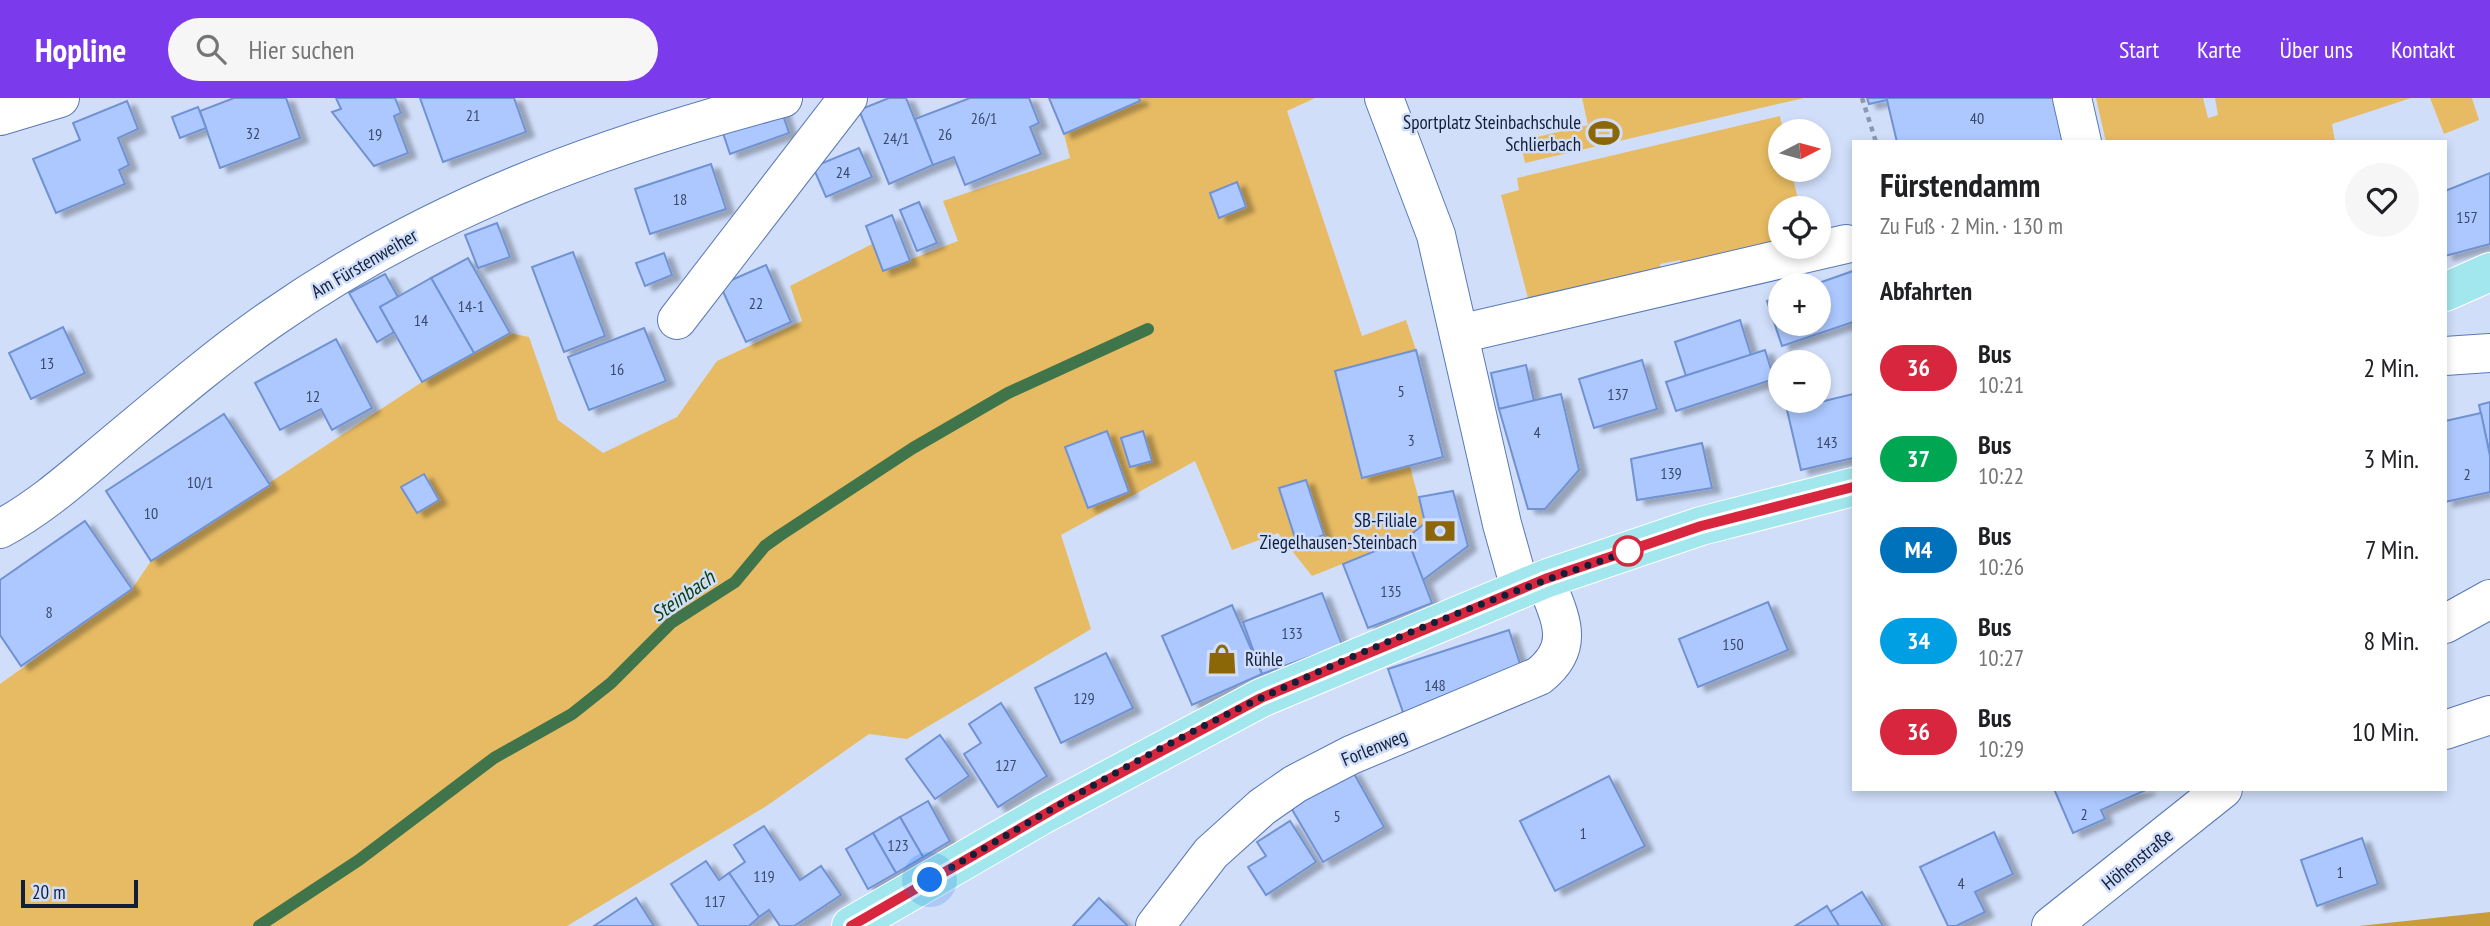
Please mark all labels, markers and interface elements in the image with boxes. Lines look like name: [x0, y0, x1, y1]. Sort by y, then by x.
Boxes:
search box: [168, 18, 658, 81]
text: Hopline: [35, 28, 126, 71]
icon: search: [192, 30, 230, 68]
text: Hier suchen: [248, 33, 354, 66]
text: Start: [2119, 34, 2159, 65]
text: Karte: [2197, 34, 2242, 65]
text: Über uns: [2280, 34, 2353, 65]
text: Kontakt: [2391, 34, 2455, 65]
house number: 21: [466, 105, 480, 125]
house number: 26/1: [971, 108, 997, 128]
house number: 40: [1970, 108, 1984, 128]
place label: Sportplatz Steinbachschule Schlierbach: [1403, 110, 1581, 156]
sports icon: Sportplatz Steinbachschule Schlierbach: [1587, 116, 1621, 150]
north arrow: [1768, 119, 1830, 182]
map controls: [1768, 119, 1831, 413]
house number: 32: [246, 123, 260, 143]
house number: 19: [368, 124, 382, 144]
house number: 26: [938, 124, 952, 144]
house number: 24/1: [883, 128, 909, 148]
house number: 24: [836, 162, 850, 182]
text: Fürstendamm: [1880, 163, 2040, 206]
button: heart: [2345, 163, 2419, 237]
house number: 18: [673, 189, 687, 209]
button: locate: [1768, 196, 1831, 259]
house number: 157: [2456, 207, 2478, 227]
text: Zu Fuß · 2 Min. · 130 m: [1880, 211, 2063, 240]
street label: Am Fürstenweiher: [307, 223, 422, 303]
button: +: [1768, 273, 1831, 336]
text: Abfahrten: [1880, 274, 1972, 307]
house number: 22: [749, 293, 763, 313]
house number: 14-1: [458, 296, 484, 316]
house number: 14: [414, 310, 428, 330]
text: Bus: [1978, 337, 2011, 370]
button: −: [1768, 350, 1831, 413]
text: 2 Min.: [2364, 351, 2419, 384]
text: 36: [1907, 352, 1930, 383]
house number: 13: [40, 353, 54, 373]
house number: 16: [610, 359, 624, 379]
text: 10:21: [1978, 370, 2024, 399]
house number: 5: [1397, 381, 1405, 401]
house number: 137: [1607, 384, 1629, 404]
house number: 12: [306, 386, 320, 406]
house number: 4: [1533, 422, 1541, 442]
text: Bus: [1978, 428, 2011, 461]
house number: 3: [1407, 430, 1415, 450]
house number: 143: [1816, 432, 1838, 452]
text: 3 Min.: [2364, 442, 2419, 475]
text: 37: [1907, 443, 1930, 474]
text: 10:22: [1978, 461, 2024, 490]
house number: 139: [1660, 463, 1682, 483]
house number: 2: [2463, 464, 2471, 484]
house number: 10/1: [187, 472, 213, 492]
house number: 10: [144, 503, 158, 523]
place label: SB-Filiale Ziegelhausen-Steinbach: [1260, 508, 1417, 554]
bank icon: SB-Filiale Ziegelhausen-Steinbach: [1423, 514, 1457, 548]
text: Bus: [1978, 519, 2011, 552]
text: 7 Min.: [2365, 533, 2419, 566]
text: M4: [1905, 534, 1932, 565]
unlabelled marker: [1613, 536, 1643, 566]
text: 10:26: [1978, 552, 2024, 581]
water label: Steinbach: [646, 563, 721, 627]
house number: 135: [1380, 581, 1402, 601]
house number: 8: [45, 602, 53, 622]
text: Bus: [1978, 610, 2011, 643]
house number: 133: [1281, 623, 1303, 643]
text: 8 Min.: [2364, 624, 2419, 657]
text: 34: [1907, 625, 1930, 656]
house number: 150: [1722, 634, 1744, 654]
shop icon: Rühle: [1205, 642, 1239, 676]
text: 10:27: [1978, 643, 2024, 672]
place label: Rühle: [1245, 647, 1283, 671]
house number: 148: [1424, 675, 1446, 695]
house number: 129: [1073, 688, 1095, 708]
text: Bus: [1978, 701, 2011, 734]
text: 10 Min.: [2352, 715, 2419, 748]
text: 36: [1907, 716, 1930, 747]
street label: Forlenweg: [1338, 723, 1410, 771]
text: 10:29: [1978, 734, 2024, 763]
house number: 127: [995, 755, 1017, 775]
house number: 2: [2080, 804, 2088, 824]
house number: 5: [1333, 806, 1341, 826]
house number: 1: [1579, 823, 1587, 843]
street label: Höhenstraße: [2097, 823, 2178, 895]
house number: 123: [887, 835, 909, 855]
your location: [912, 862, 947, 897]
house number: 1: [2336, 862, 2344, 882]
house number: 119: [753, 866, 775, 886]
house number: 4: [1957, 873, 1965, 893]
scale bar: [21, 877, 138, 909]
text: 20 m: [32, 880, 66, 904]
house number: 117: [704, 891, 726, 911]

